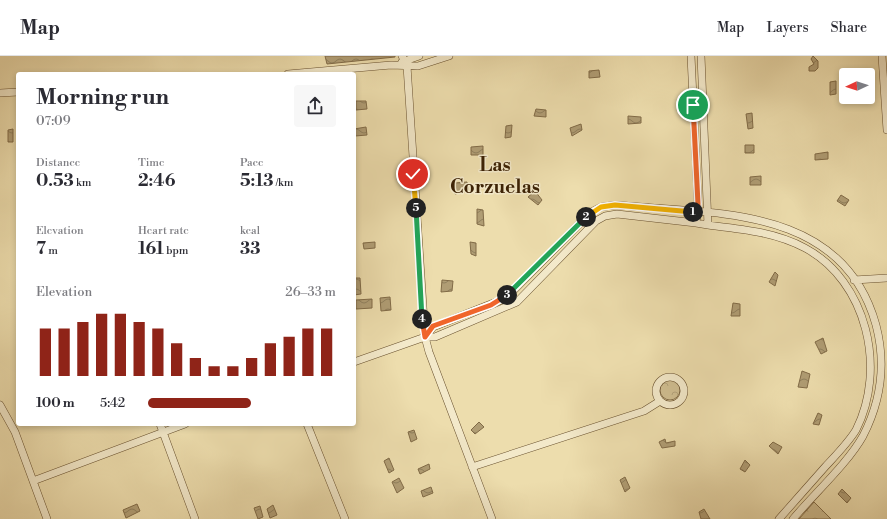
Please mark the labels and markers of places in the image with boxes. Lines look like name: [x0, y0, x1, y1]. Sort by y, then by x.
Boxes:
pin: [676, 88, 710, 122]
pin: [396, 157, 430, 191]
pin: 5: [406, 198, 426, 218]
pin: 1: [683, 202, 703, 222]
pin: 2: [576, 207, 596, 227]
pin: 3: [497, 285, 517, 305]
pin: 4: [412, 309, 432, 329]

